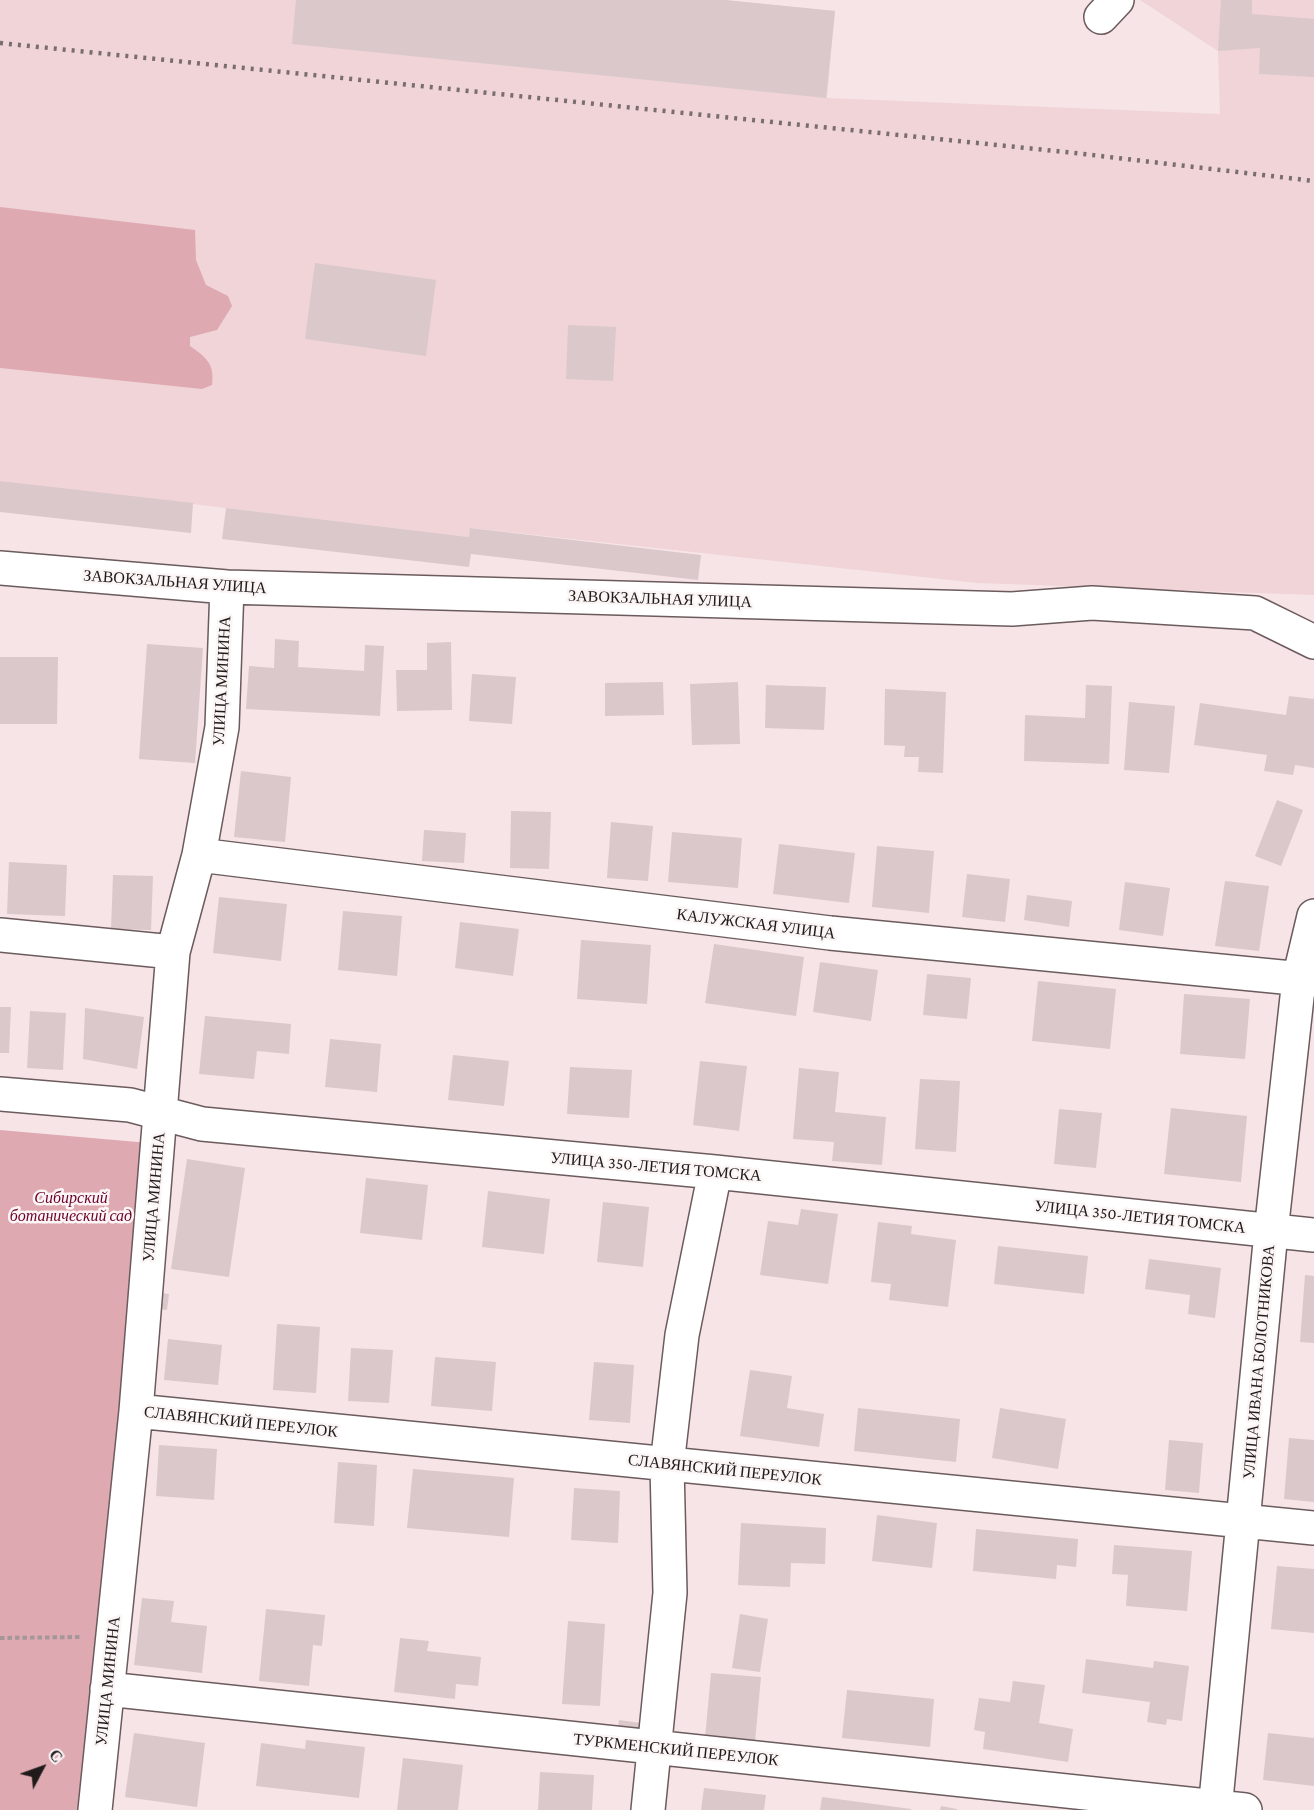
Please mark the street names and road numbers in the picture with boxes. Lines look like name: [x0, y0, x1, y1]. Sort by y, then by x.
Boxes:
street label: ЗАВОКЗАЛЬНАЯ УЛИЦА: [83, 566, 267, 598]
street label: ЗАВОКЗАЛЬНАЯ УЛИЦА: [568, 586, 752, 612]
street label: УЛИЦА МИНИНА: [209, 616, 235, 746]
street label: КАЛУЖСКАЯ УЛИЦА: [675, 905, 837, 943]
street label: УЛИЦА МИНИНА: [139, 1131, 169, 1263]
street label: УЛИЦА 350-ЛЕТИЯ ТОМСКА: [550, 1148, 762, 1186]
street label: УЛИЦА 350-ЛЕТИЯ ТОМСКА: [1034, 1196, 1246, 1238]
street label: УЛИЦА ИВАНА БОЛОТНИКОВА: [1239, 1244, 1279, 1480]
street label: СЛАВЯНСКИЙ ПЕРЕУЛОК: [143, 1402, 339, 1442]
street label: СЛАВЯНСКИЙ ПЕРЕУЛОК: [627, 1450, 823, 1490]
street label: УЛИЦА МИНИНА: [92, 1615, 124, 1747]
street label: ТУРКМЕНСКИЙ ПЕРЕУЛОК: [572, 1730, 780, 1770]

